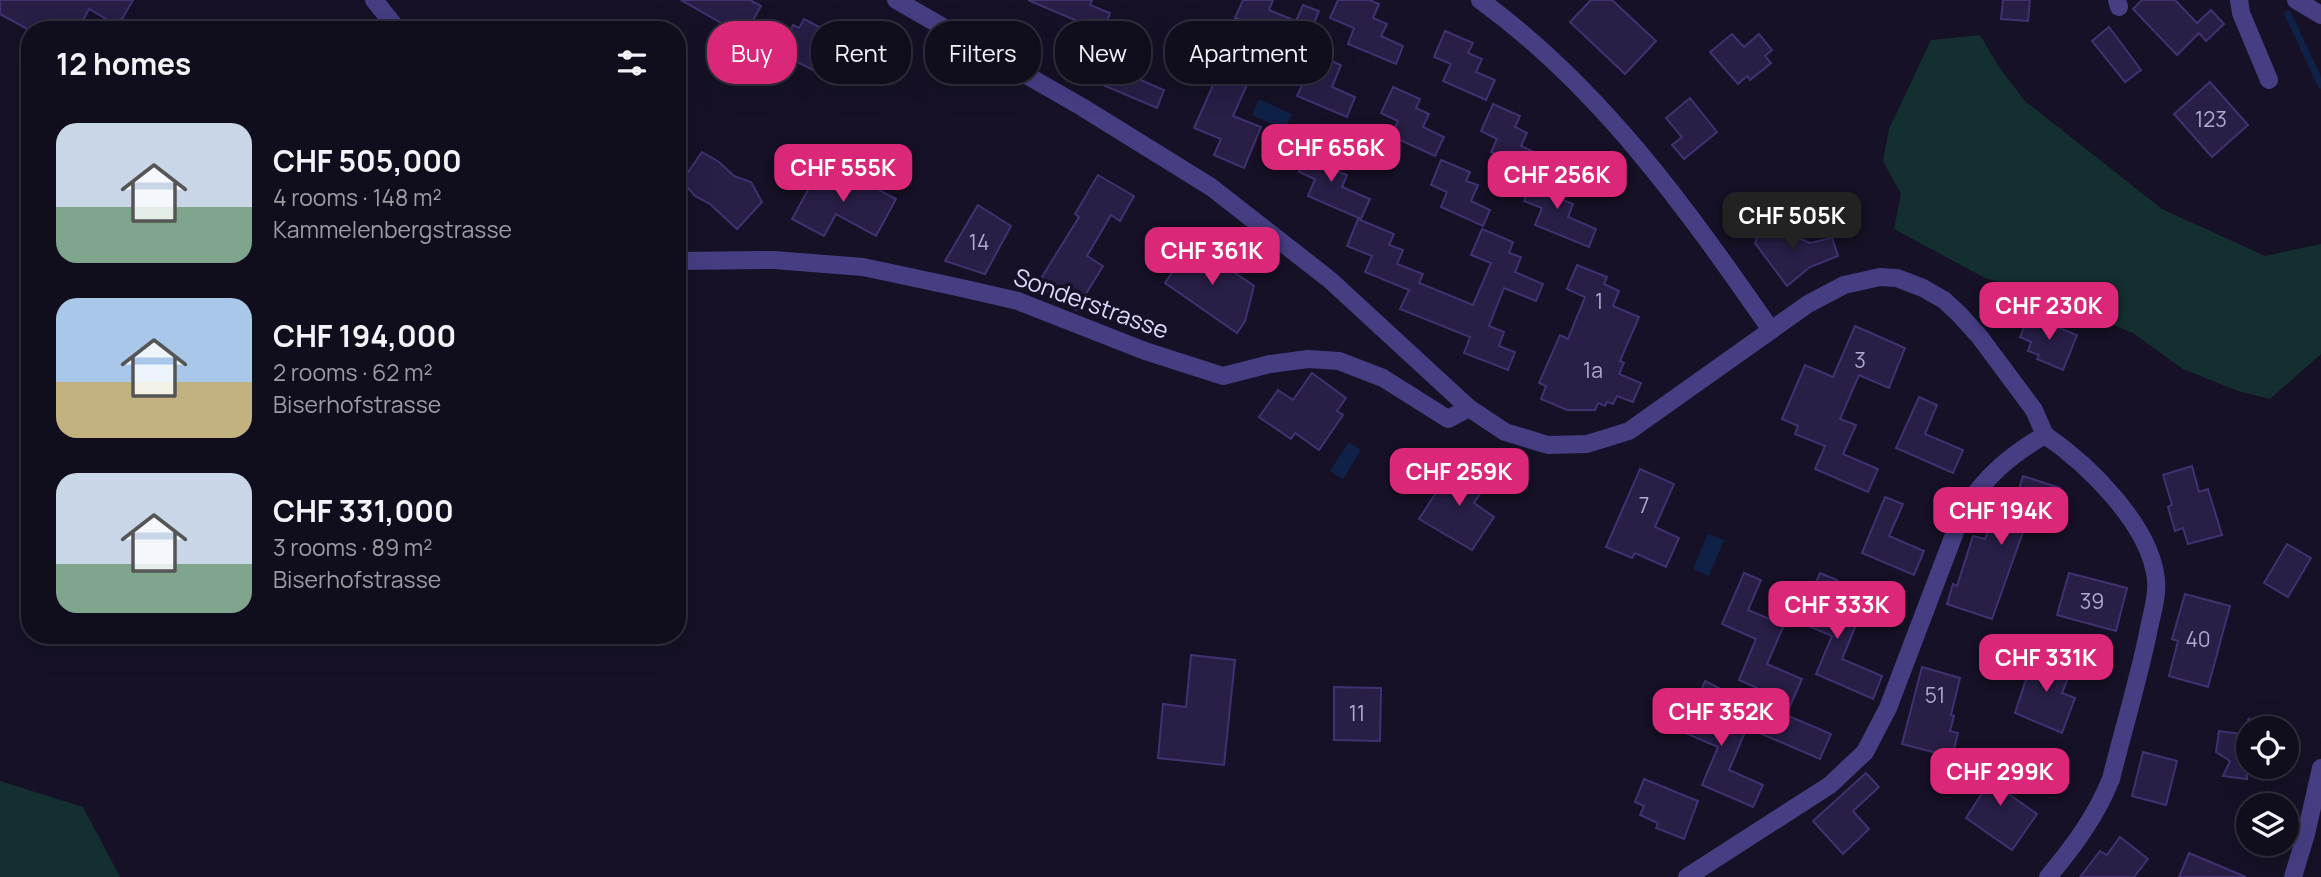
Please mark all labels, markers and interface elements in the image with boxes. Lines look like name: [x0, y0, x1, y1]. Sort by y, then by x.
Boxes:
chip: Buy: [707, 21, 797, 84]
chip: Rent: [811, 21, 911, 84]
chip: Filters: [925, 21, 1041, 84]
chip: New: [1055, 21, 1151, 84]
chip: Apartment: [1165, 21, 1332, 84]
text: 12 homes: [56, 43, 191, 84]
icon: filters: [613, 44, 651, 82]
house number: 123: [2195, 105, 2227, 133]
pin: CHF 656K: [1259, 124, 1403, 184]
text: CHF 656K: [1277, 131, 1385, 163]
text: CHF 505,000: [273, 140, 462, 181]
pin: CHF 555K: [771, 144, 915, 204]
icon: home: [112, 151, 196, 235]
text: CHF 555K: [790, 151, 896, 183]
pin: CHF 256K: [1485, 152, 1629, 211]
text: CHF 256K: [1504, 158, 1610, 190]
text: 4 rooms · 148 m²: [273, 181, 442, 213]
pin: CHF 505K: [1720, 192, 1864, 252]
text: CHF 505K: [1738, 199, 1846, 231]
text: Kammelenbergstrasse: [273, 213, 512, 245]
house number: 14: [969, 228, 989, 256]
pin: CHF 361K: [1140, 228, 1284, 287]
text: CHF 361K: [1161, 234, 1263, 266]
street label: Sonderstrasse: [1009, 259, 1174, 346]
pin: CHF 230K: [1977, 282, 2121, 342]
house number: 1: [1595, 287, 1603, 315]
text: CHF 230K: [1995, 289, 2103, 321]
text: CHF 194,000: [273, 315, 456, 356]
icon: home: [112, 326, 196, 410]
house number: 3: [1854, 346, 1866, 374]
text: 2 rooms · 62 m²: [273, 356, 433, 388]
house number: 1a: [1583, 356, 1603, 384]
text: Biserhofstrasse: [273, 388, 441, 420]
pin: CHF 259K: [1387, 448, 1531, 508]
text: CHF 259K: [1406, 455, 1512, 487]
pin: CHF 194K: [1929, 488, 2073, 547]
text: CHF 331,000: [273, 490, 454, 531]
house number: 7: [1639, 491, 1649, 519]
text: CHF 194K: [1949, 494, 2053, 526]
icon: home: [112, 501, 196, 585]
text: 3 rooms · 89 m²: [273, 531, 433, 563]
text: Biserhofstrasse: [273, 563, 441, 595]
pin: CHF 333K: [1765, 582, 1909, 641]
house number: 39: [2080, 587, 2104, 615]
text: CHF 333K: [1784, 588, 1890, 620]
house number: 40: [2185, 625, 2211, 653]
pin: CHF 331K: [1974, 634, 2118, 694]
text: CHF 331K: [1995, 641, 2097, 673]
house number: 51: [1925, 681, 1945, 709]
pin: CHF 352K: [1649, 688, 1793, 748]
text: CHF 352K: [1668, 695, 1774, 727]
house number: 11: [1349, 699, 1365, 727]
map controls: [2236, 716, 2299, 856]
button: locate: [2236, 716, 2299, 779]
pin: CHF 299K: [1928, 748, 2072, 808]
text: CHF 299K: [1946, 755, 2054, 787]
button: layers: [2236, 793, 2299, 856]

